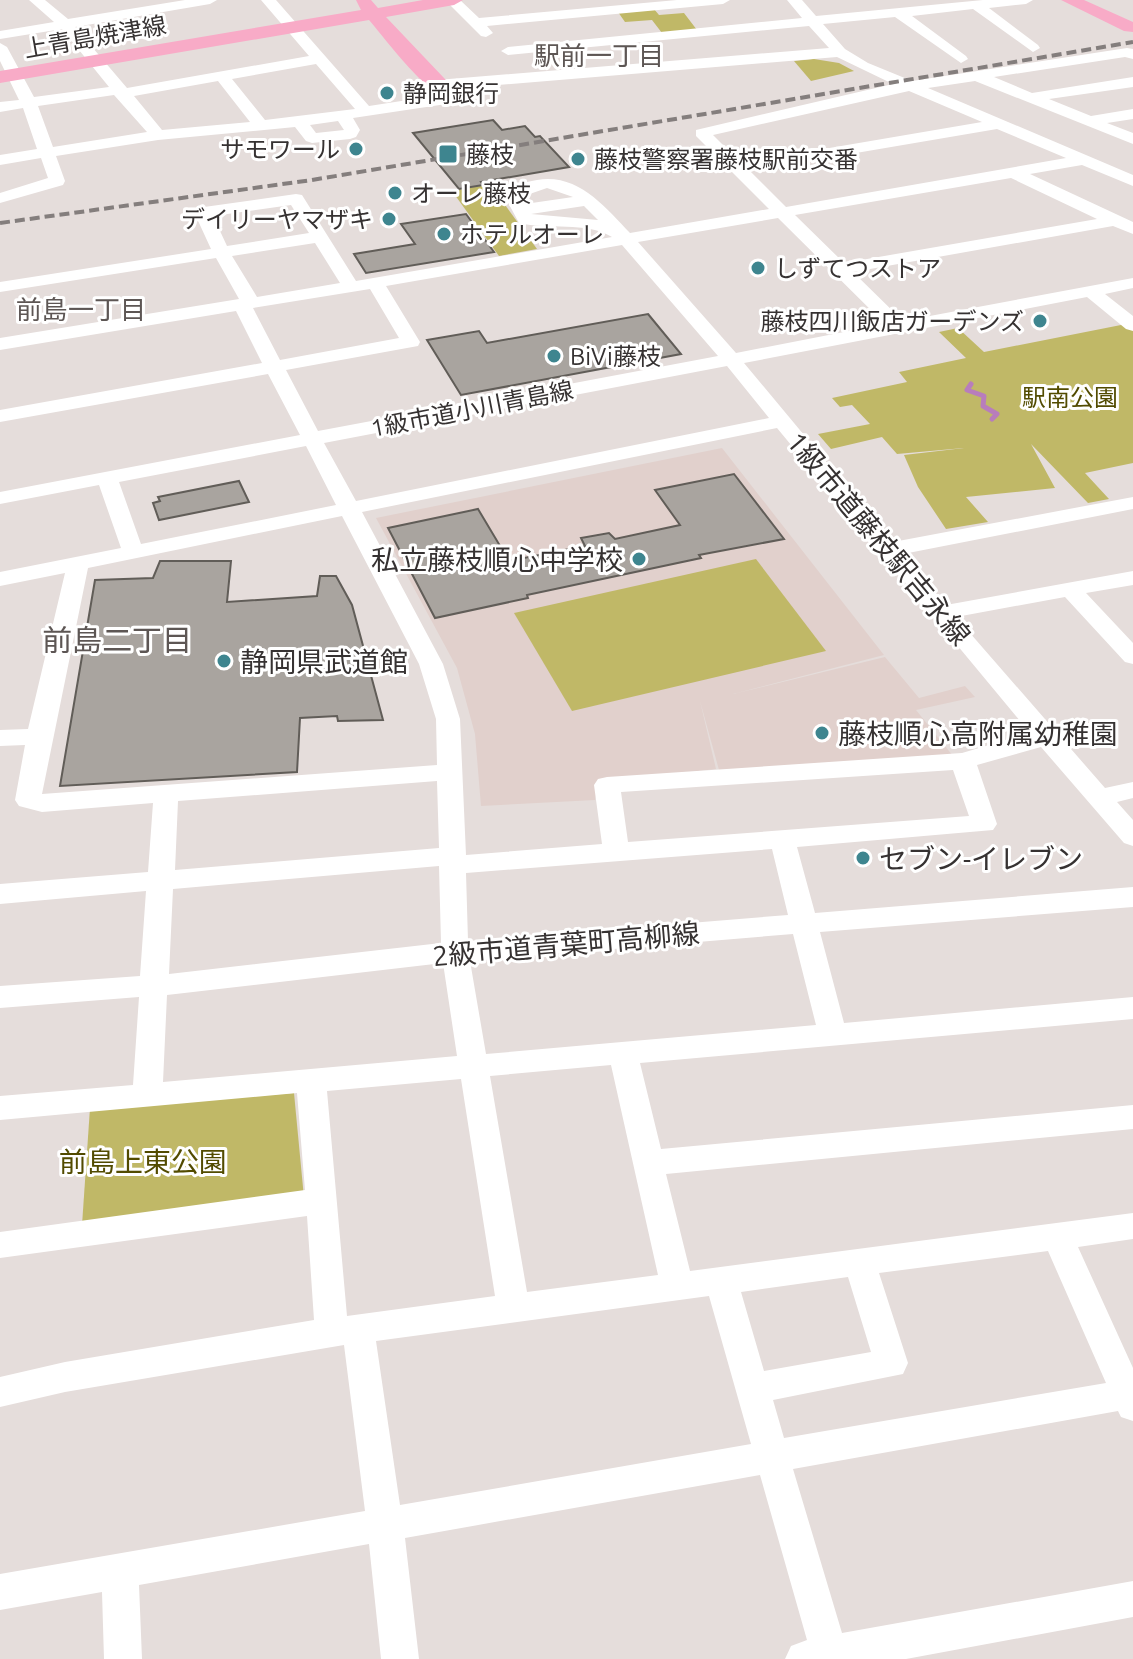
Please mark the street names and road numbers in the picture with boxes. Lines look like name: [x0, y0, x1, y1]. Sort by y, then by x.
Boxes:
street label: 上青島焼津線: [22, 11, 168, 63]
street label: 1級市道小川青島線: [369, 376, 575, 442]
street label: 1級市道藤枝駅吉永線: [781, 425, 977, 651]
street label: 2級市道青葉町高柳線: [431, 917, 701, 971]

